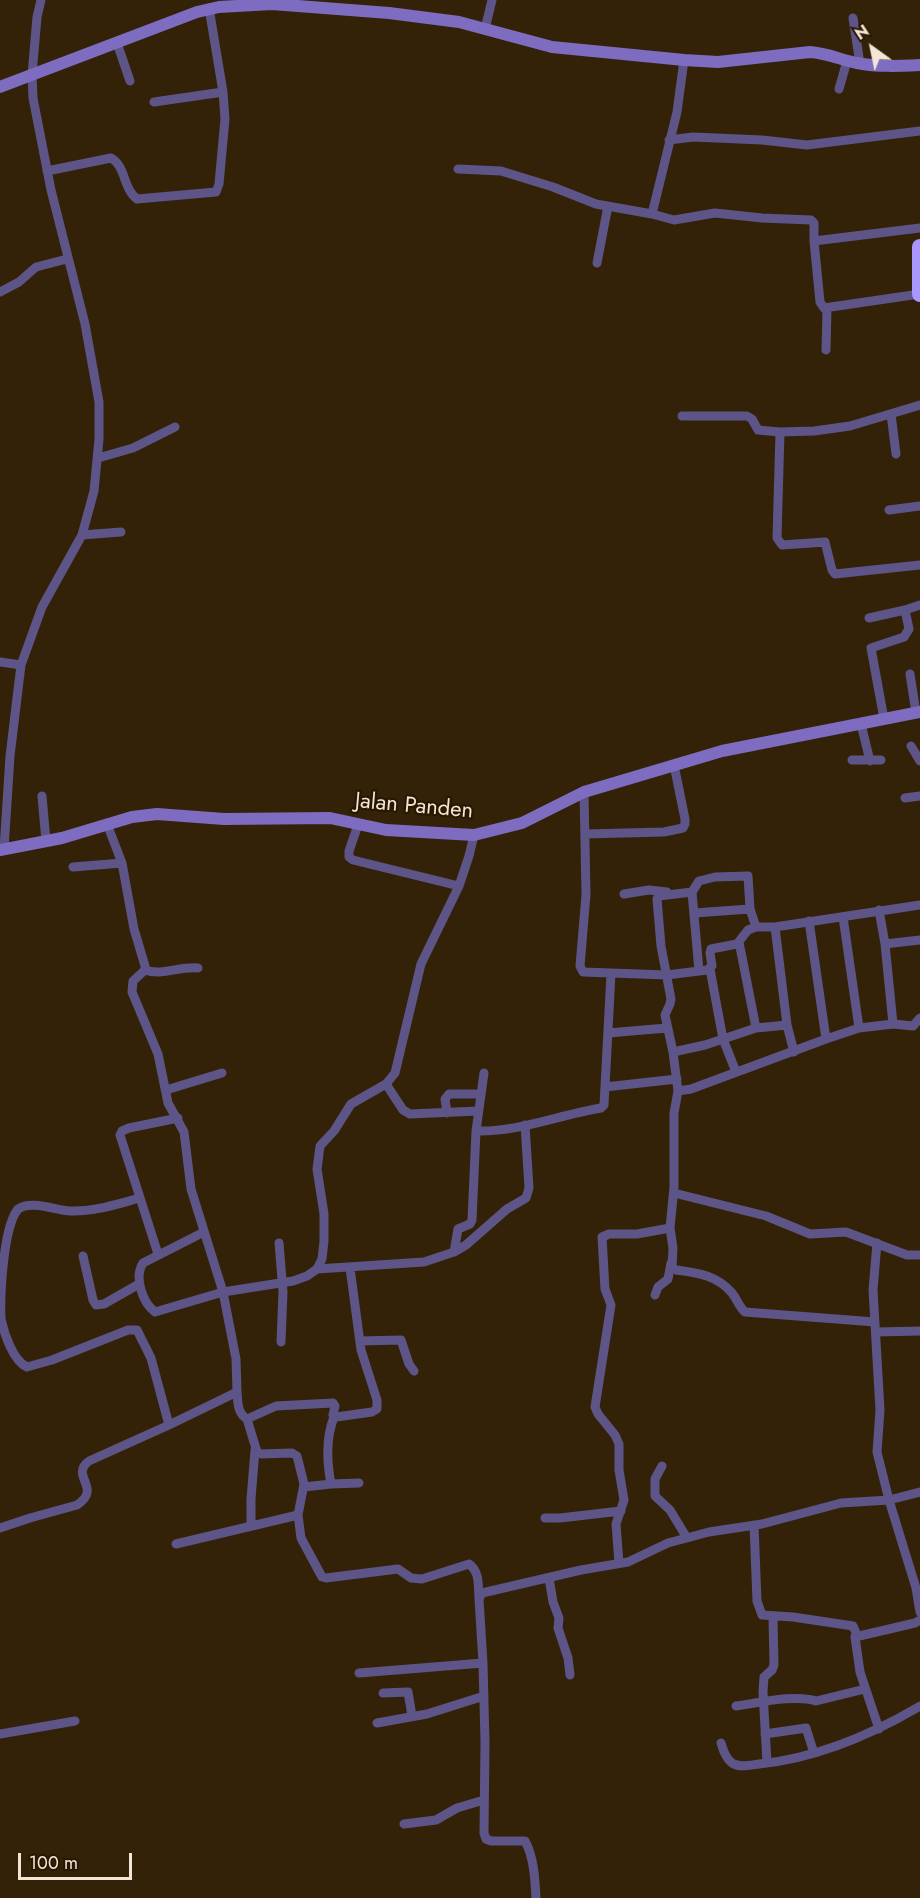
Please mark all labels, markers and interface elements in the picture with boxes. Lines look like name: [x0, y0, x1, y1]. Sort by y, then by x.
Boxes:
north arrow: [842, 18, 902, 78]
text: N: [850, 19, 874, 46]
street label: Jalan Panden: [354, 789, 474, 825]
scale bar: [21, 1841, 135, 1879]
text: 100 m: [29, 1850, 78, 1876]

